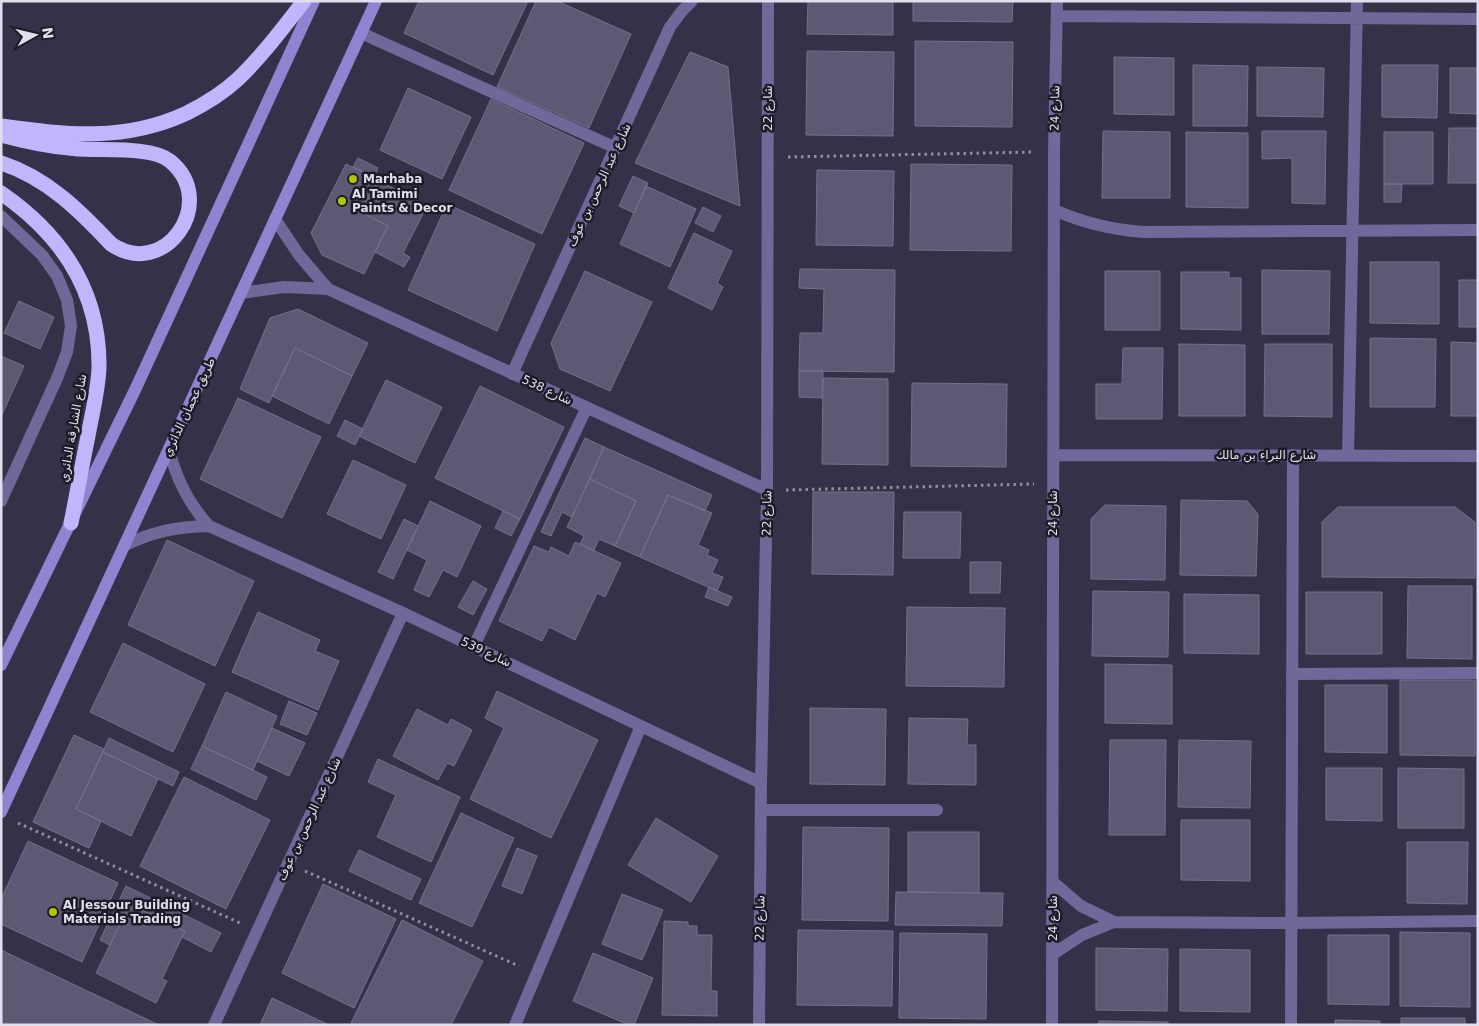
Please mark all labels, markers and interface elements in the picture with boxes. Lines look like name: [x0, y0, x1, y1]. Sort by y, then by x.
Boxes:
north arrow: [10, 10, 60, 60]
text: N: [39, 26, 57, 40]
street label: شارع 22: [761, 85, 776, 131]
street label: شارع 24: [1048, 85, 1063, 131]
street label: شارع عبد الرحمن بن عوف: [564, 121, 635, 249]
place label: Marhaba: [363, 172, 422, 186]
marker: Marhaba: [347, 173, 359, 185]
place label: Al Tamimi Paints & Decor: [352, 187, 452, 215]
marker: Al Tamimi Paints & Decor: [336, 195, 348, 207]
street label: طريق عجمان الدائري: [160, 355, 219, 459]
street label: شارع 538: [519, 372, 574, 409]
street label: شارع الشارقة الدائري: [57, 373, 90, 483]
street label: شارع البراء بن مالك: [1216, 448, 1316, 463]
street label: شارع 22: [760, 490, 775, 536]
street label: شارع 24: [1046, 490, 1061, 536]
street label: شارع 539: [458, 634, 513, 671]
street label: شارع عبد الرحمن بن عوف: [274, 755, 345, 883]
street label: شارع 22: [753, 895, 768, 941]
street label: شارع 24: [1046, 895, 1061, 941]
place label: Al Jessour Building Materials Trading: [63, 898, 190, 926]
marker: Al Jessour Building Materials Trading: [47, 906, 59, 918]

